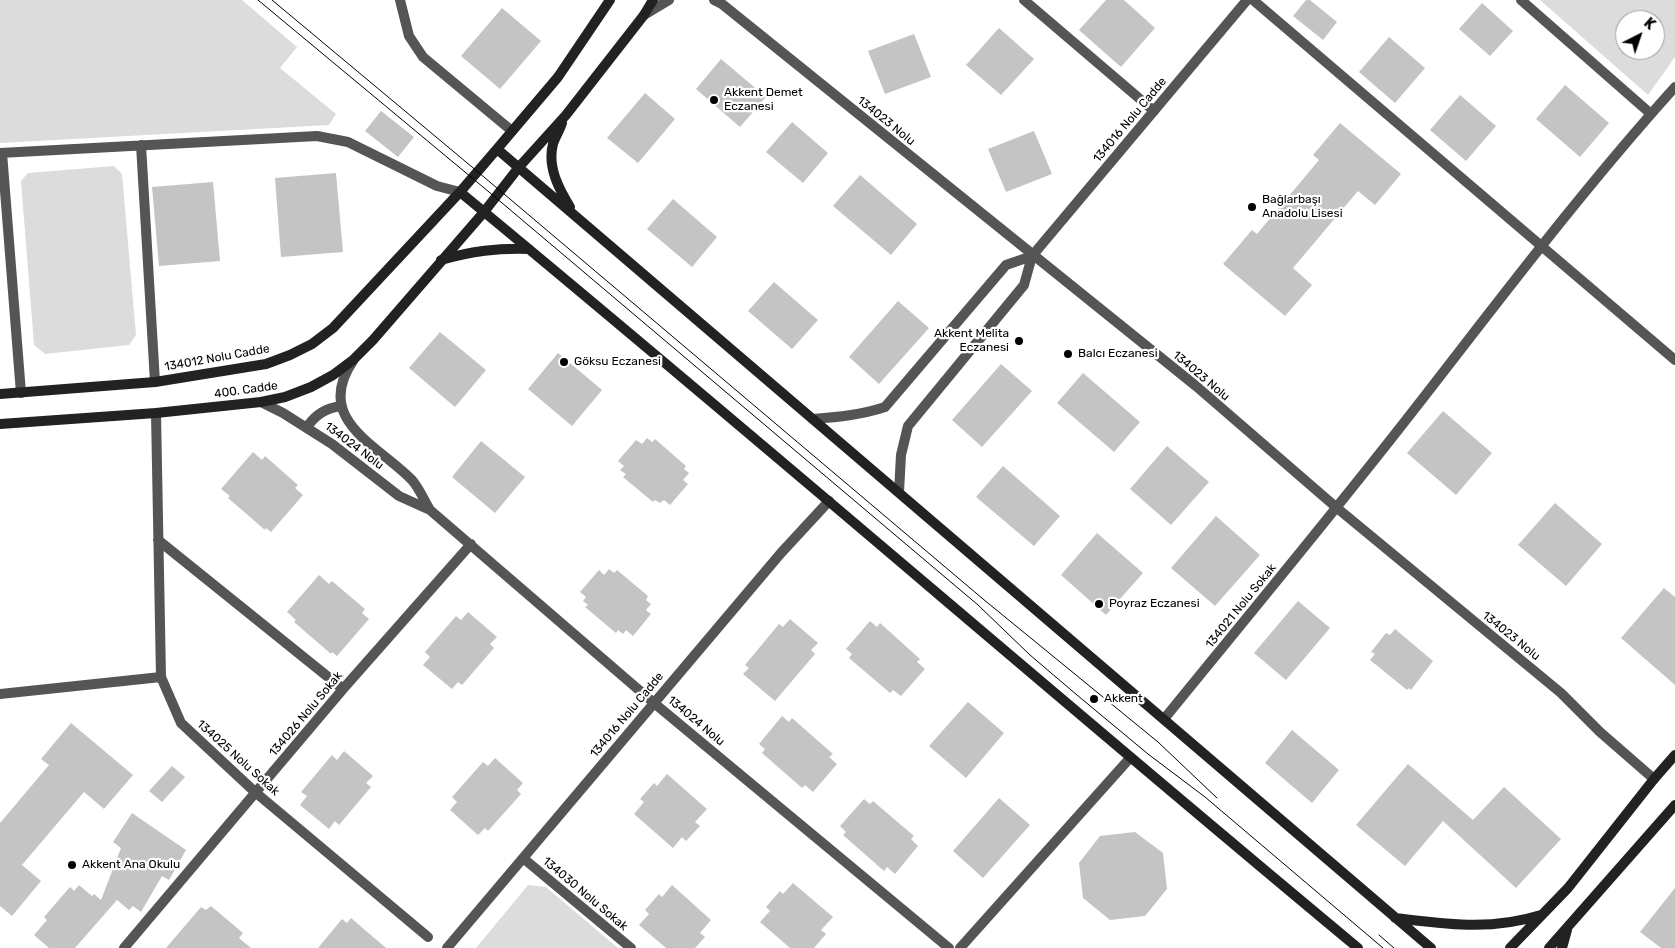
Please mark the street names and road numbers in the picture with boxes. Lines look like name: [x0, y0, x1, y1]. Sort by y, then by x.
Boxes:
street label: 134016 Nolu Cadde: [1090, 75, 1170, 165]
street label: 134023 Nolu: [854, 93, 918, 149]
street label: 134012 Nolu Cadde: [163, 342, 271, 374]
street label: 134023 Nolu: [1170, 348, 1232, 404]
street label: 400. Cadde: [213, 378, 279, 402]
street label: 134024 Nolu: [322, 419, 386, 473]
street label: 134021 Nolu Sokak: [1203, 561, 1279, 651]
street label: 134023 Nolu: [1479, 608, 1543, 664]
street label: 134026 Nolu Sokak: [266, 669, 346, 759]
street label: 134016 Nolu Cadde: [587, 670, 667, 760]
street label: 134024 Nolu: [665, 693, 727, 749]
street label: 134025 Nolu Sokak: [194, 717, 282, 799]
street label: 134030 Nolu Sokak: [539, 854, 631, 934]

